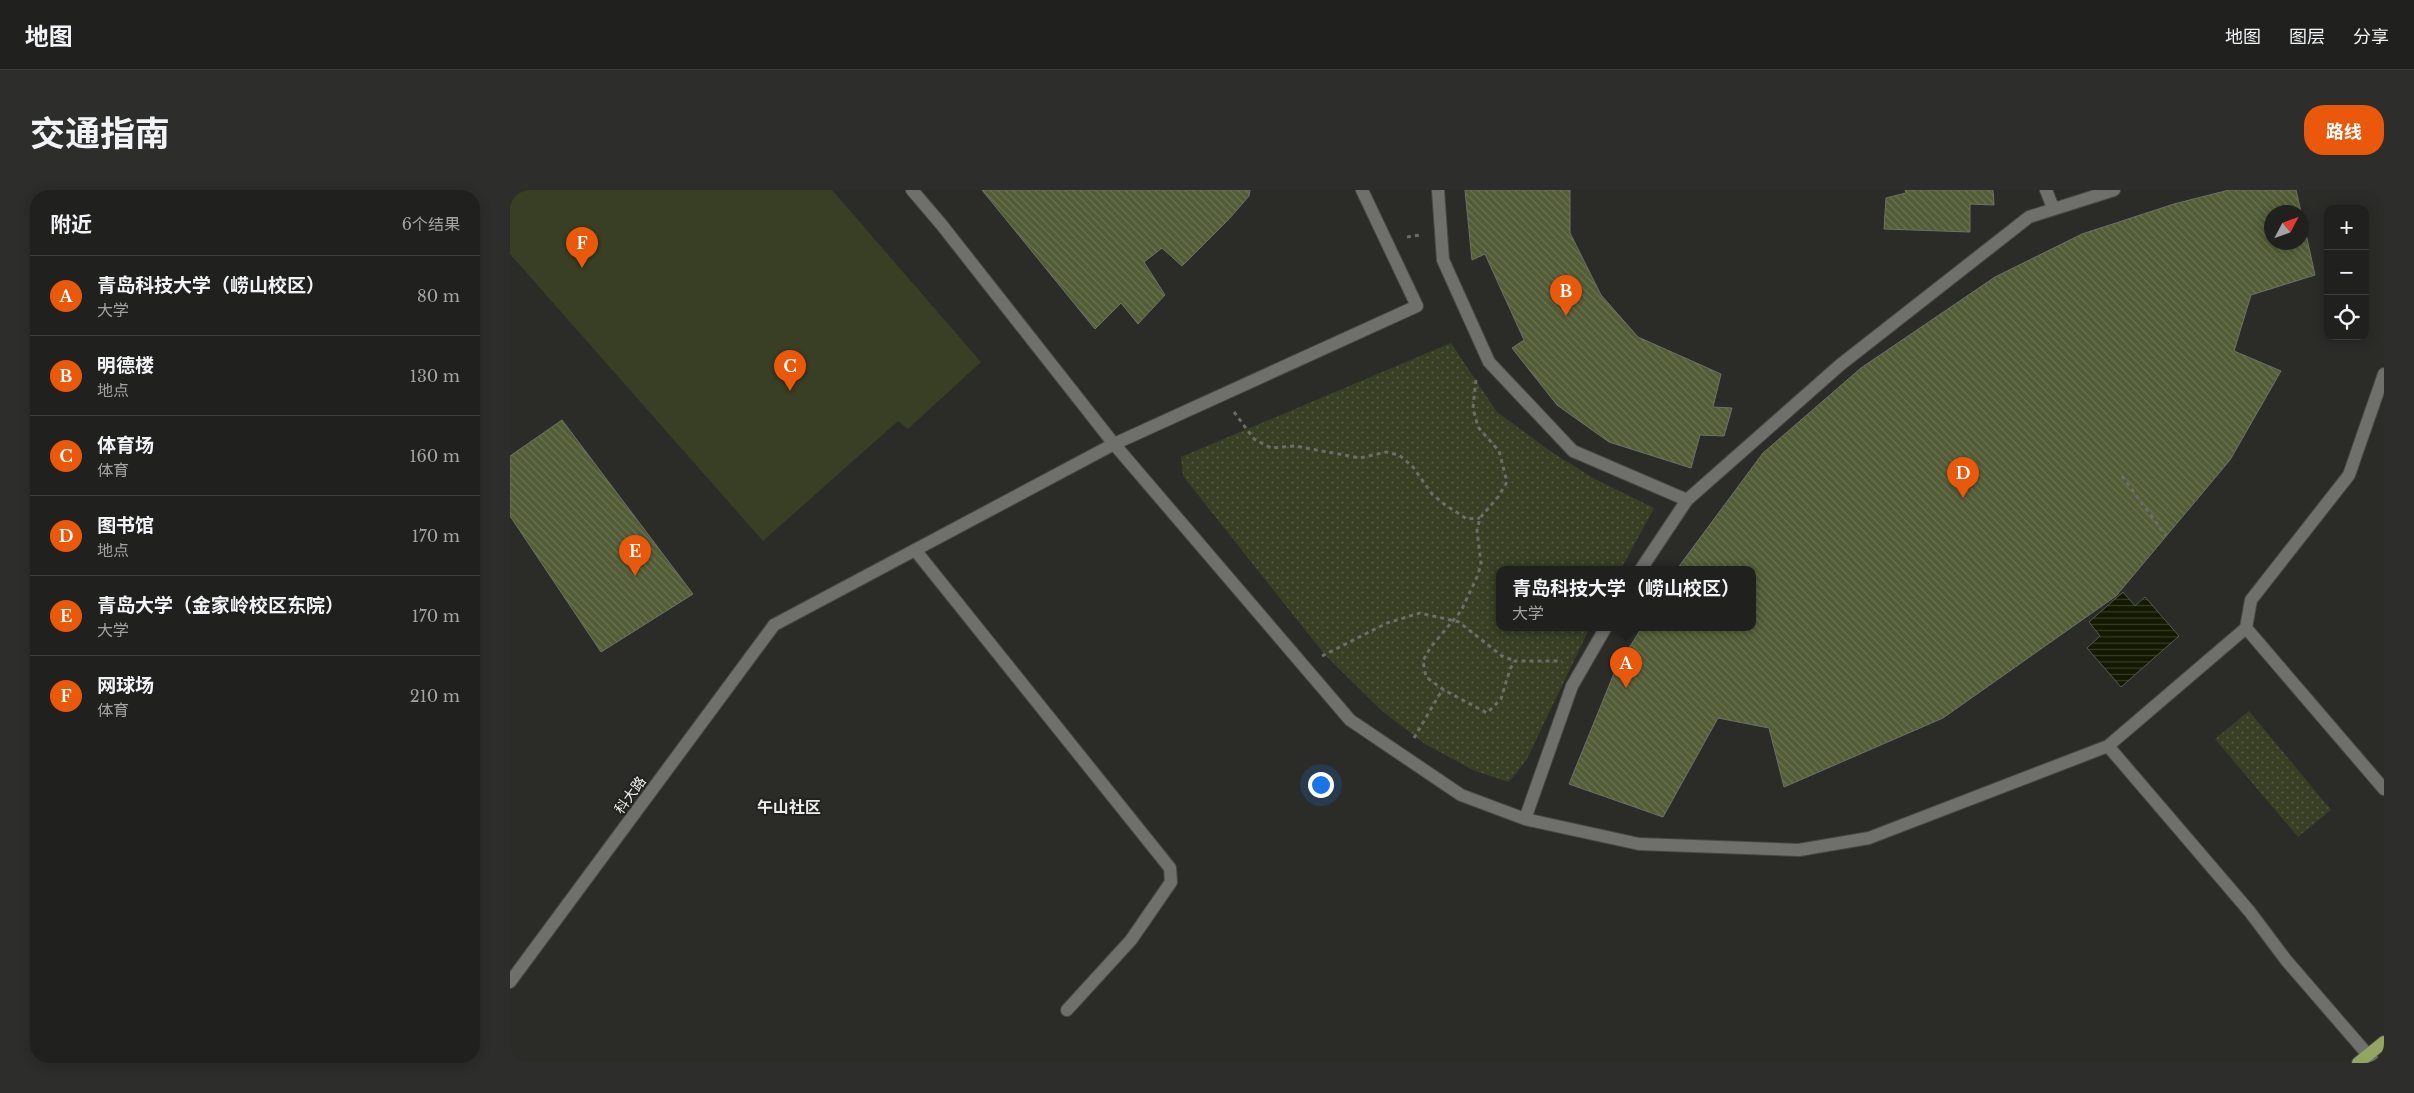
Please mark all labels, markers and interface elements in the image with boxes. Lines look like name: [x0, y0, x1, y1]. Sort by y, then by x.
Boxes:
text: 地图: [25, 22, 73, 51]
text: 地图: [2225, 26, 2261, 48]
text: 图层: [2289, 26, 2325, 48]
text: 分享: [2353, 26, 2389, 48]
button: 路线: [2304, 105, 2384, 155]
text: 交通指南: [30, 112, 170, 155]
north arrow: [2264, 205, 2309, 250]
map controls: [2324, 205, 2369, 340]
button: +: [2324, 205, 2369, 250]
text: 附近: [50, 212, 92, 238]
text: 6个结果: [402, 214, 460, 234]
pin: F: [566, 227, 598, 268]
button: −: [2324, 250, 2369, 295]
text: 青岛科技大学（崂山校区）: [97, 274, 325, 297]
pin: B: [1550, 275, 1582, 316]
text: A: [60, 286, 72, 306]
text: 80 m: [417, 286, 460, 306]
button: locate: [2324, 295, 2369, 340]
text: 大学: [97, 300, 129, 320]
pin: C: [774, 350, 806, 391]
text: 明德楼: [97, 354, 154, 377]
text: B: [60, 366, 72, 386]
text: 130 m: [410, 366, 460, 386]
text: 地点: [97, 380, 129, 400]
text: 体育场: [97, 434, 154, 457]
text: C: [59, 446, 73, 466]
text: 160 m: [409, 446, 460, 466]
pin: D: [1947, 457, 1979, 498]
text: 体育: [97, 460, 129, 480]
text: 图书馆: [97, 514, 154, 537]
text: D: [59, 526, 73, 546]
text: 170 m: [412, 526, 460, 546]
pin: E: [619, 535, 651, 576]
text: 地点: [97, 540, 129, 560]
popup: [1496, 566, 1756, 631]
text: 青岛科技大学（崂山校区）: [1512, 577, 1740, 600]
text: 青岛大学（金家岭校区东院）: [97, 594, 344, 617]
text: 大学: [1512, 603, 1544, 623]
text: E: [60, 606, 72, 626]
text: 170 m: [412, 606, 460, 626]
text: 大学: [97, 620, 129, 640]
pin: A: [1610, 647, 1642, 688]
text: 网球场: [97, 674, 154, 697]
text: F: [60, 686, 72, 706]
text: 210 m: [410, 686, 460, 706]
text: 体育: [97, 700, 129, 720]
your location: [1308, 772, 1334, 798]
street label: 科大路: [610, 773, 650, 817]
district label: 午山社区: [757, 797, 821, 817]

